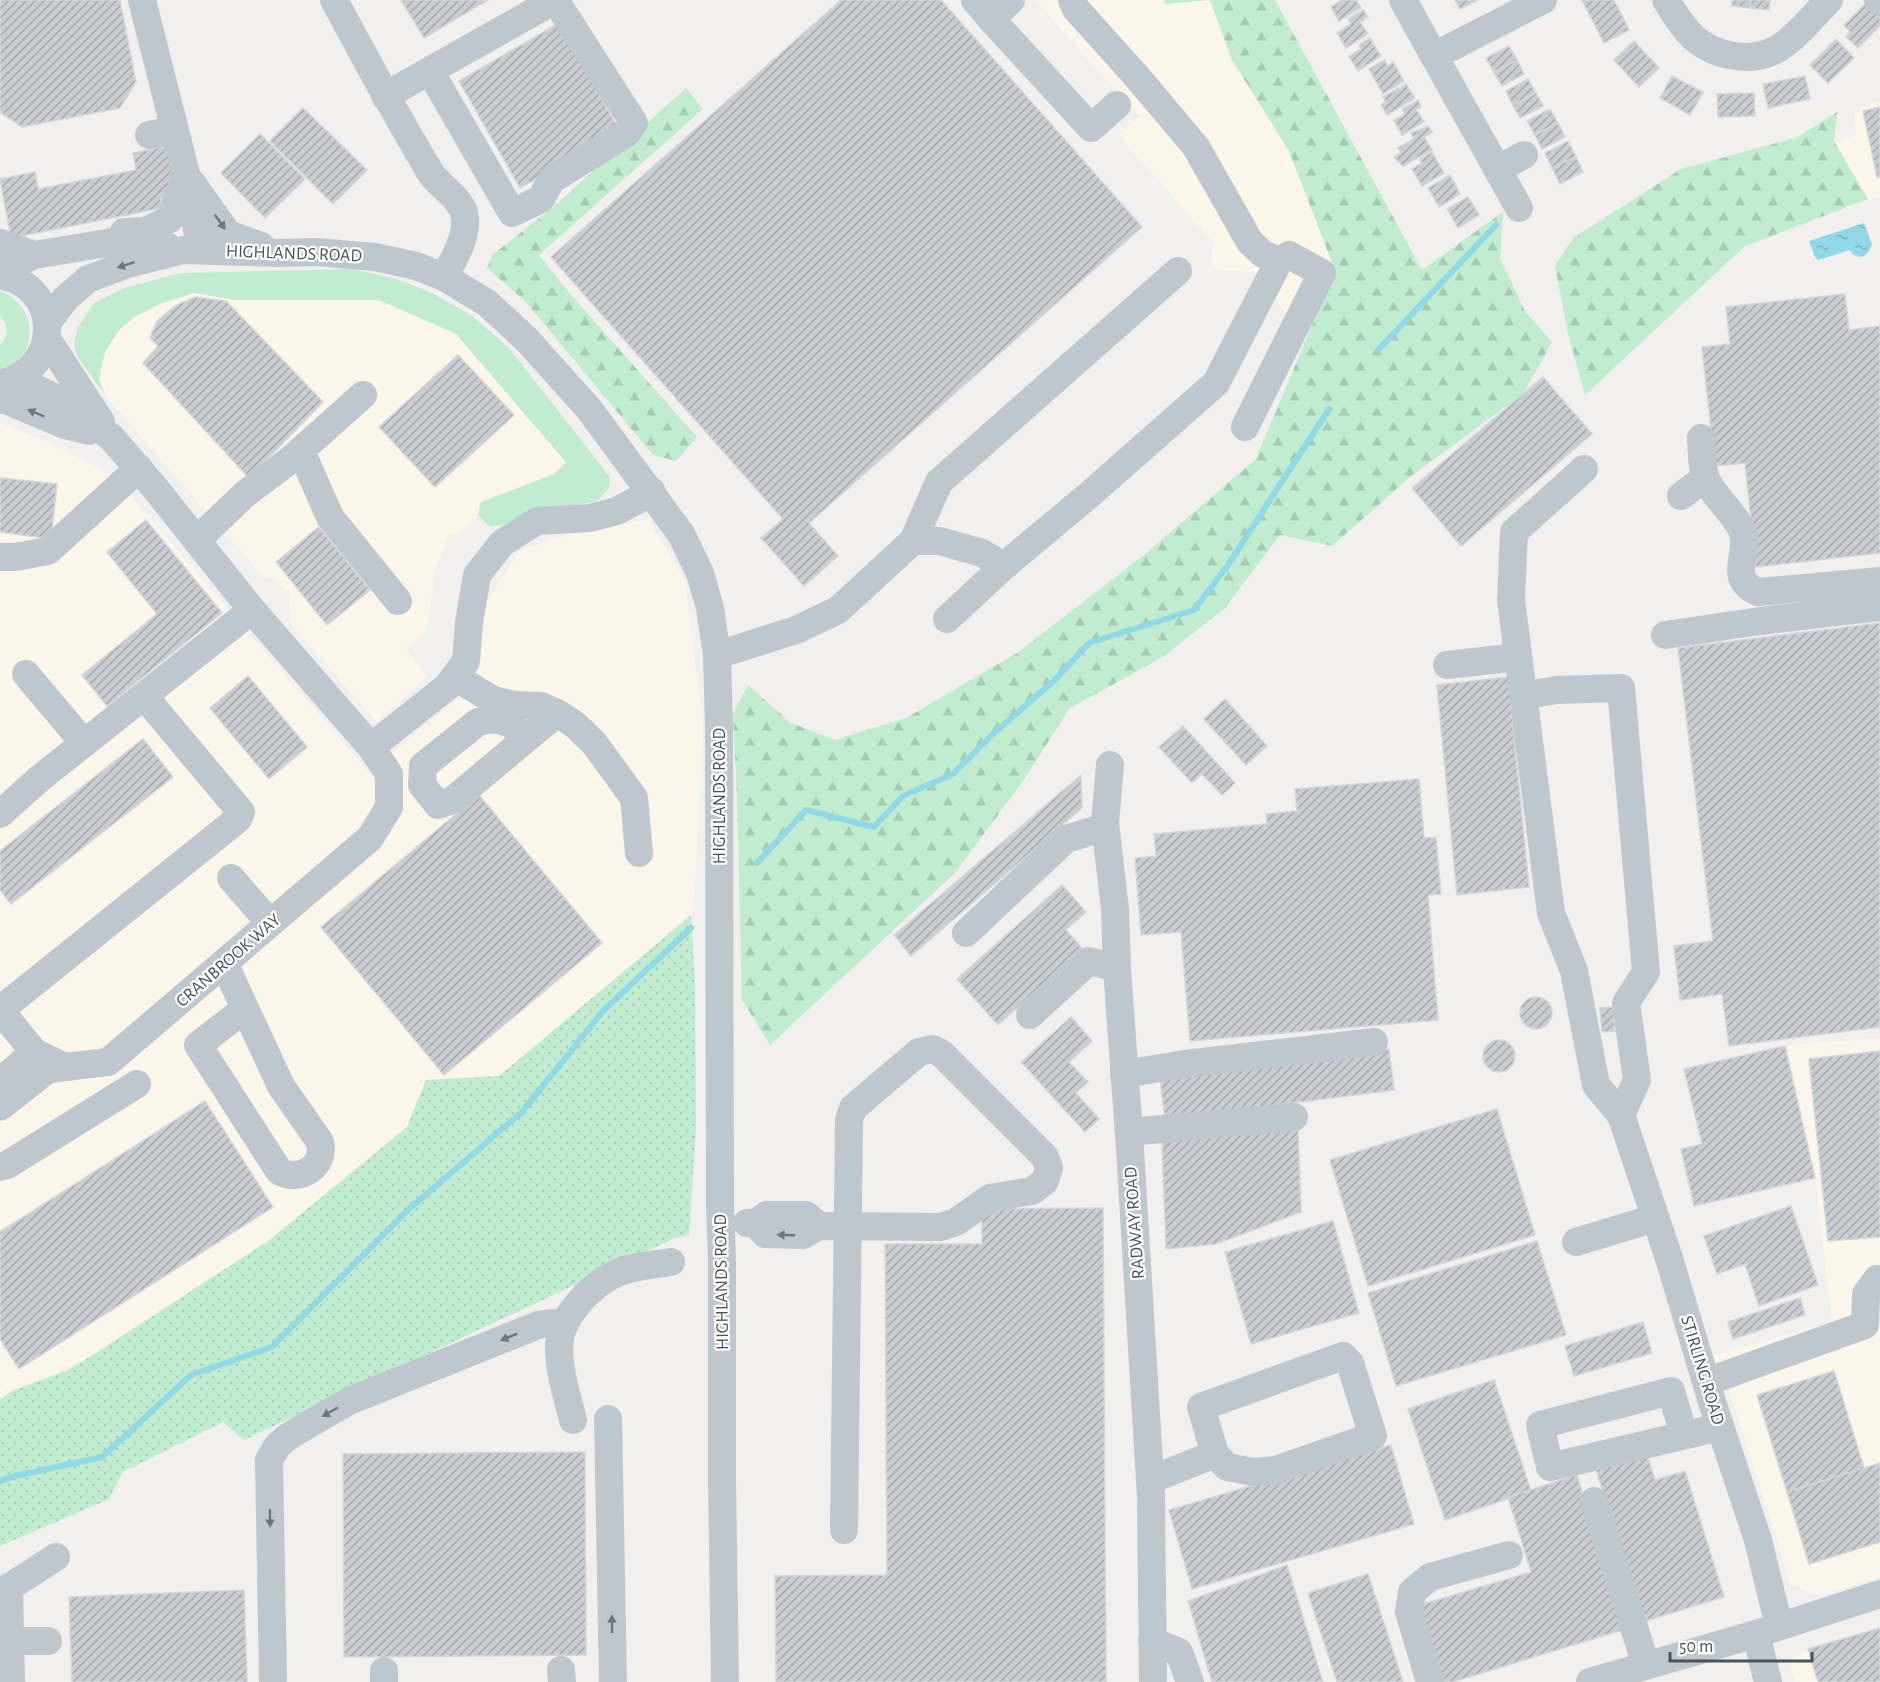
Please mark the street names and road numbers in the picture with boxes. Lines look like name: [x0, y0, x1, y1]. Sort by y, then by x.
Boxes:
street label: HIGHLANDS ROAD: [226, 243, 362, 265]
street label: HIGHLANDS ROAD: [711, 728, 729, 864]
street label: CRANBROOK WAY: [173, 910, 285, 1011]
street label: RADWAY ROAD: [1122, 1166, 1148, 1280]
street label: HIGHLANDS ROAD: [712, 1214, 732, 1350]
street label: STIRLING ROAD: [1677, 1314, 1727, 1427]

